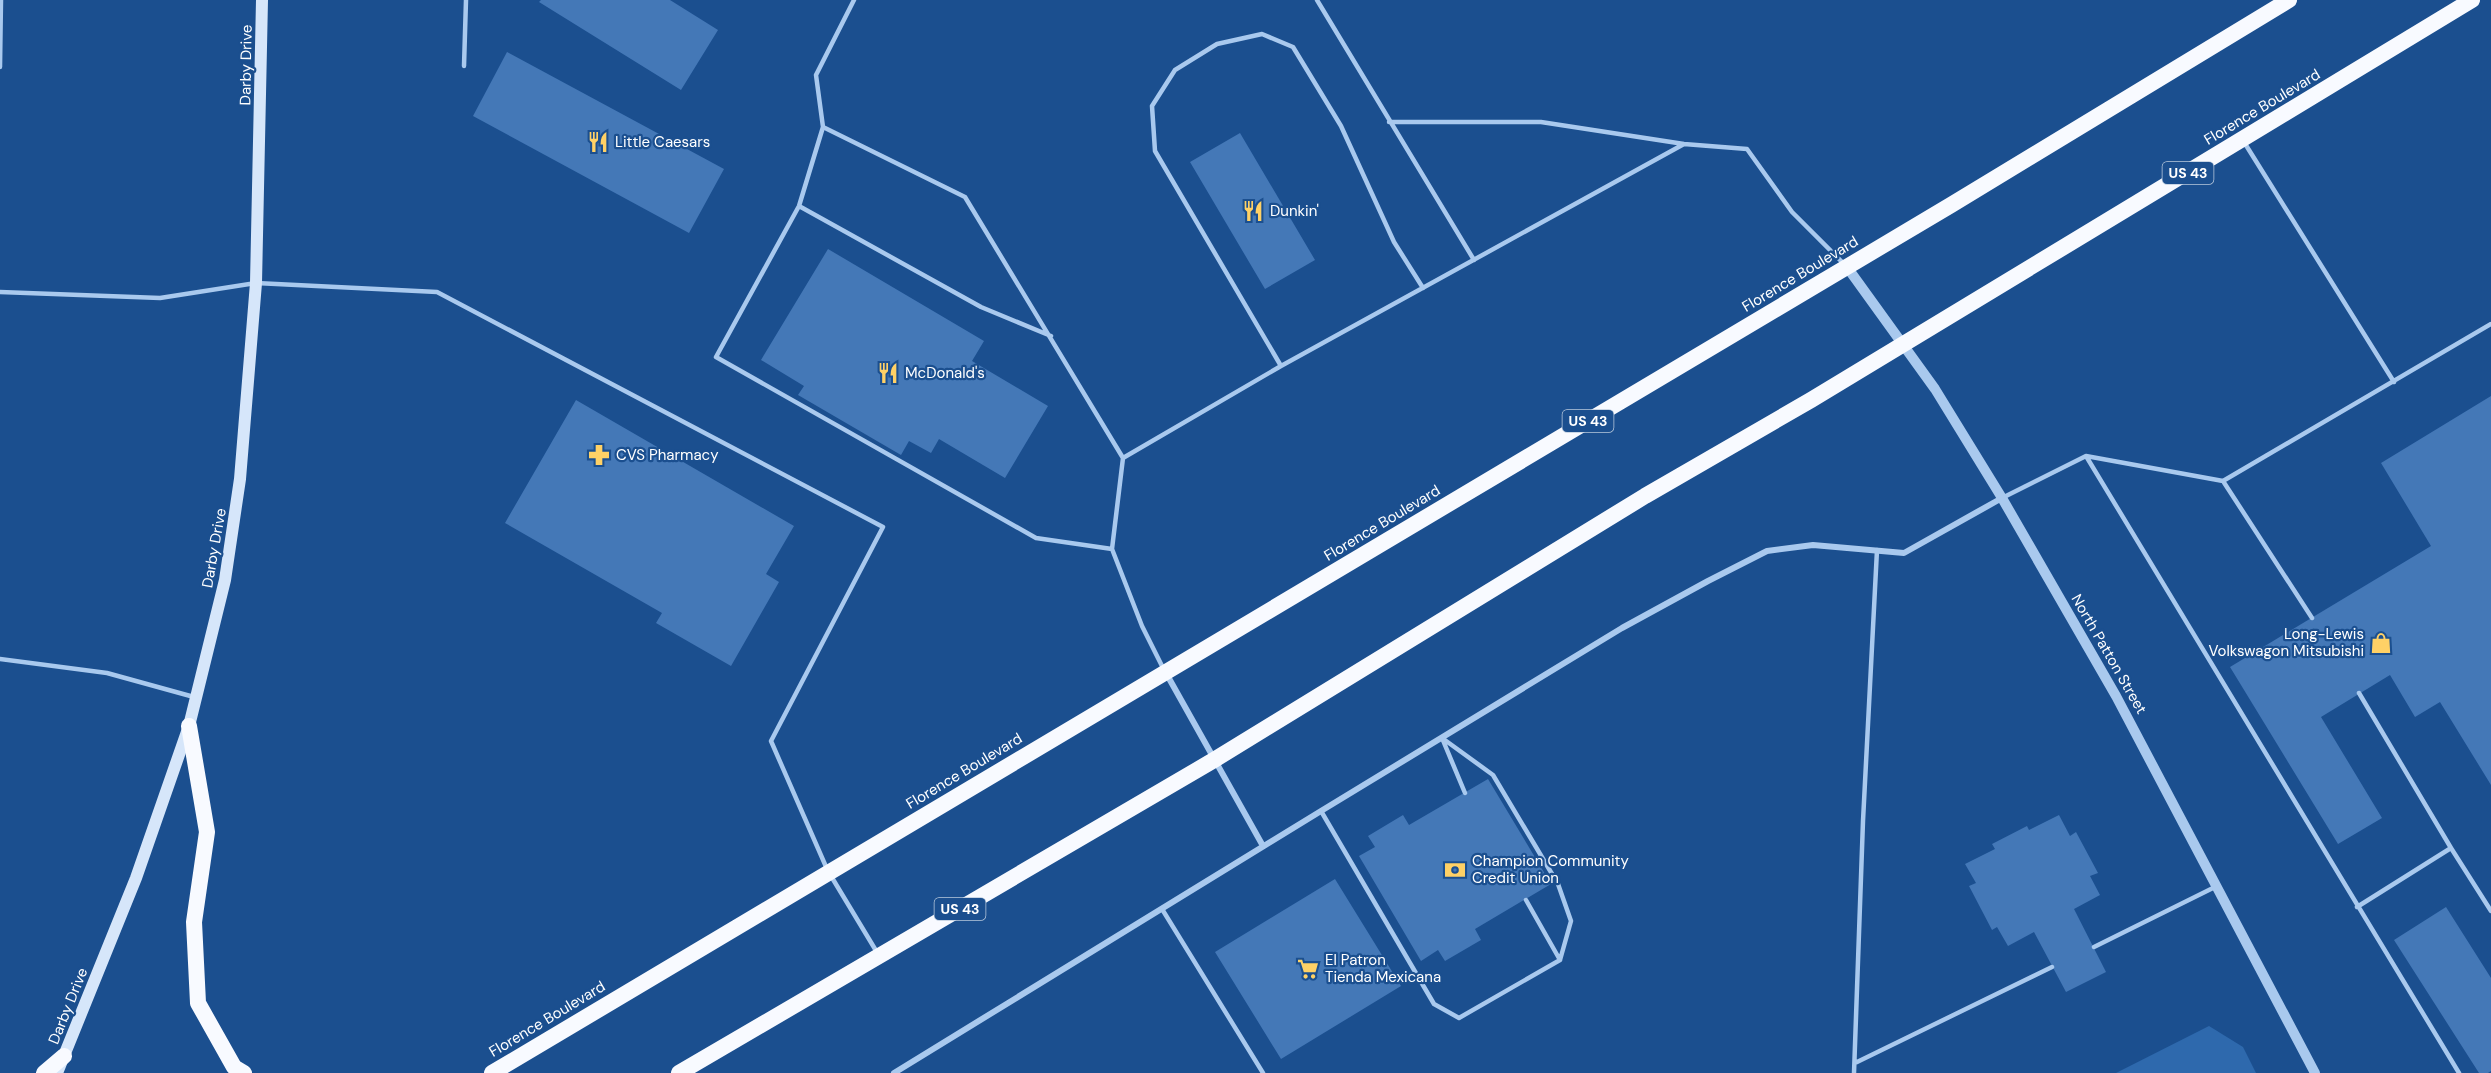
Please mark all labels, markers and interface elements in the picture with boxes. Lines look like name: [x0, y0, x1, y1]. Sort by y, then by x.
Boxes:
street label: Darby Drive: [235, 24, 257, 106]
street label: Florence Boulevard: [2200, 64, 2324, 150]
restaurant icon: Little Caesars: [586, 130, 610, 154]
place label: Little Caesars: [615, 132, 710, 152]
road number: US 43: [2162, 162, 2214, 184]
restaurant icon: Dunkin': [1241, 199, 1265, 223]
place label: Dunkin': [1270, 201, 1319, 221]
street label: Florence Boulevard: [1738, 231, 1862, 317]
restaurant icon: McDonald's: [876, 361, 900, 385]
place label: McDonald's: [905, 363, 985, 383]
road number: US 43: [1562, 410, 1614, 432]
pharmacy icon: CVS Pharmacy: [587, 443, 611, 467]
place label: CVS Pharmacy: [616, 445, 719, 465]
street label: Florence Boulevard: [1320, 480, 1444, 566]
street label: Darby Drive: [197, 507, 231, 589]
street label: North Patton Street: [2067, 590, 2152, 718]
place label: Long-Lewis Volkswagon Mitsubishi: [2208, 624, 2364, 661]
shop icon: Long-Lewis Volkswagon Mitsubishi: [2369, 631, 2393, 655]
street label: Florence Boulevard: [902, 728, 1026, 814]
place label: Champion Community Credit Union: [1472, 851, 1629, 888]
bank icon: Champion Community Credit Union: [1443, 858, 1467, 882]
road number: US 43: [934, 898, 986, 920]
place label: El Patron Tienda Mexicana: [1325, 950, 1441, 987]
supermarket icon: El Patron Tienda Mexicana: [1296, 957, 1320, 981]
street label: Darby Drive: [44, 965, 92, 1047]
street label: Florence Boulevard: [485, 976, 609, 1062]

